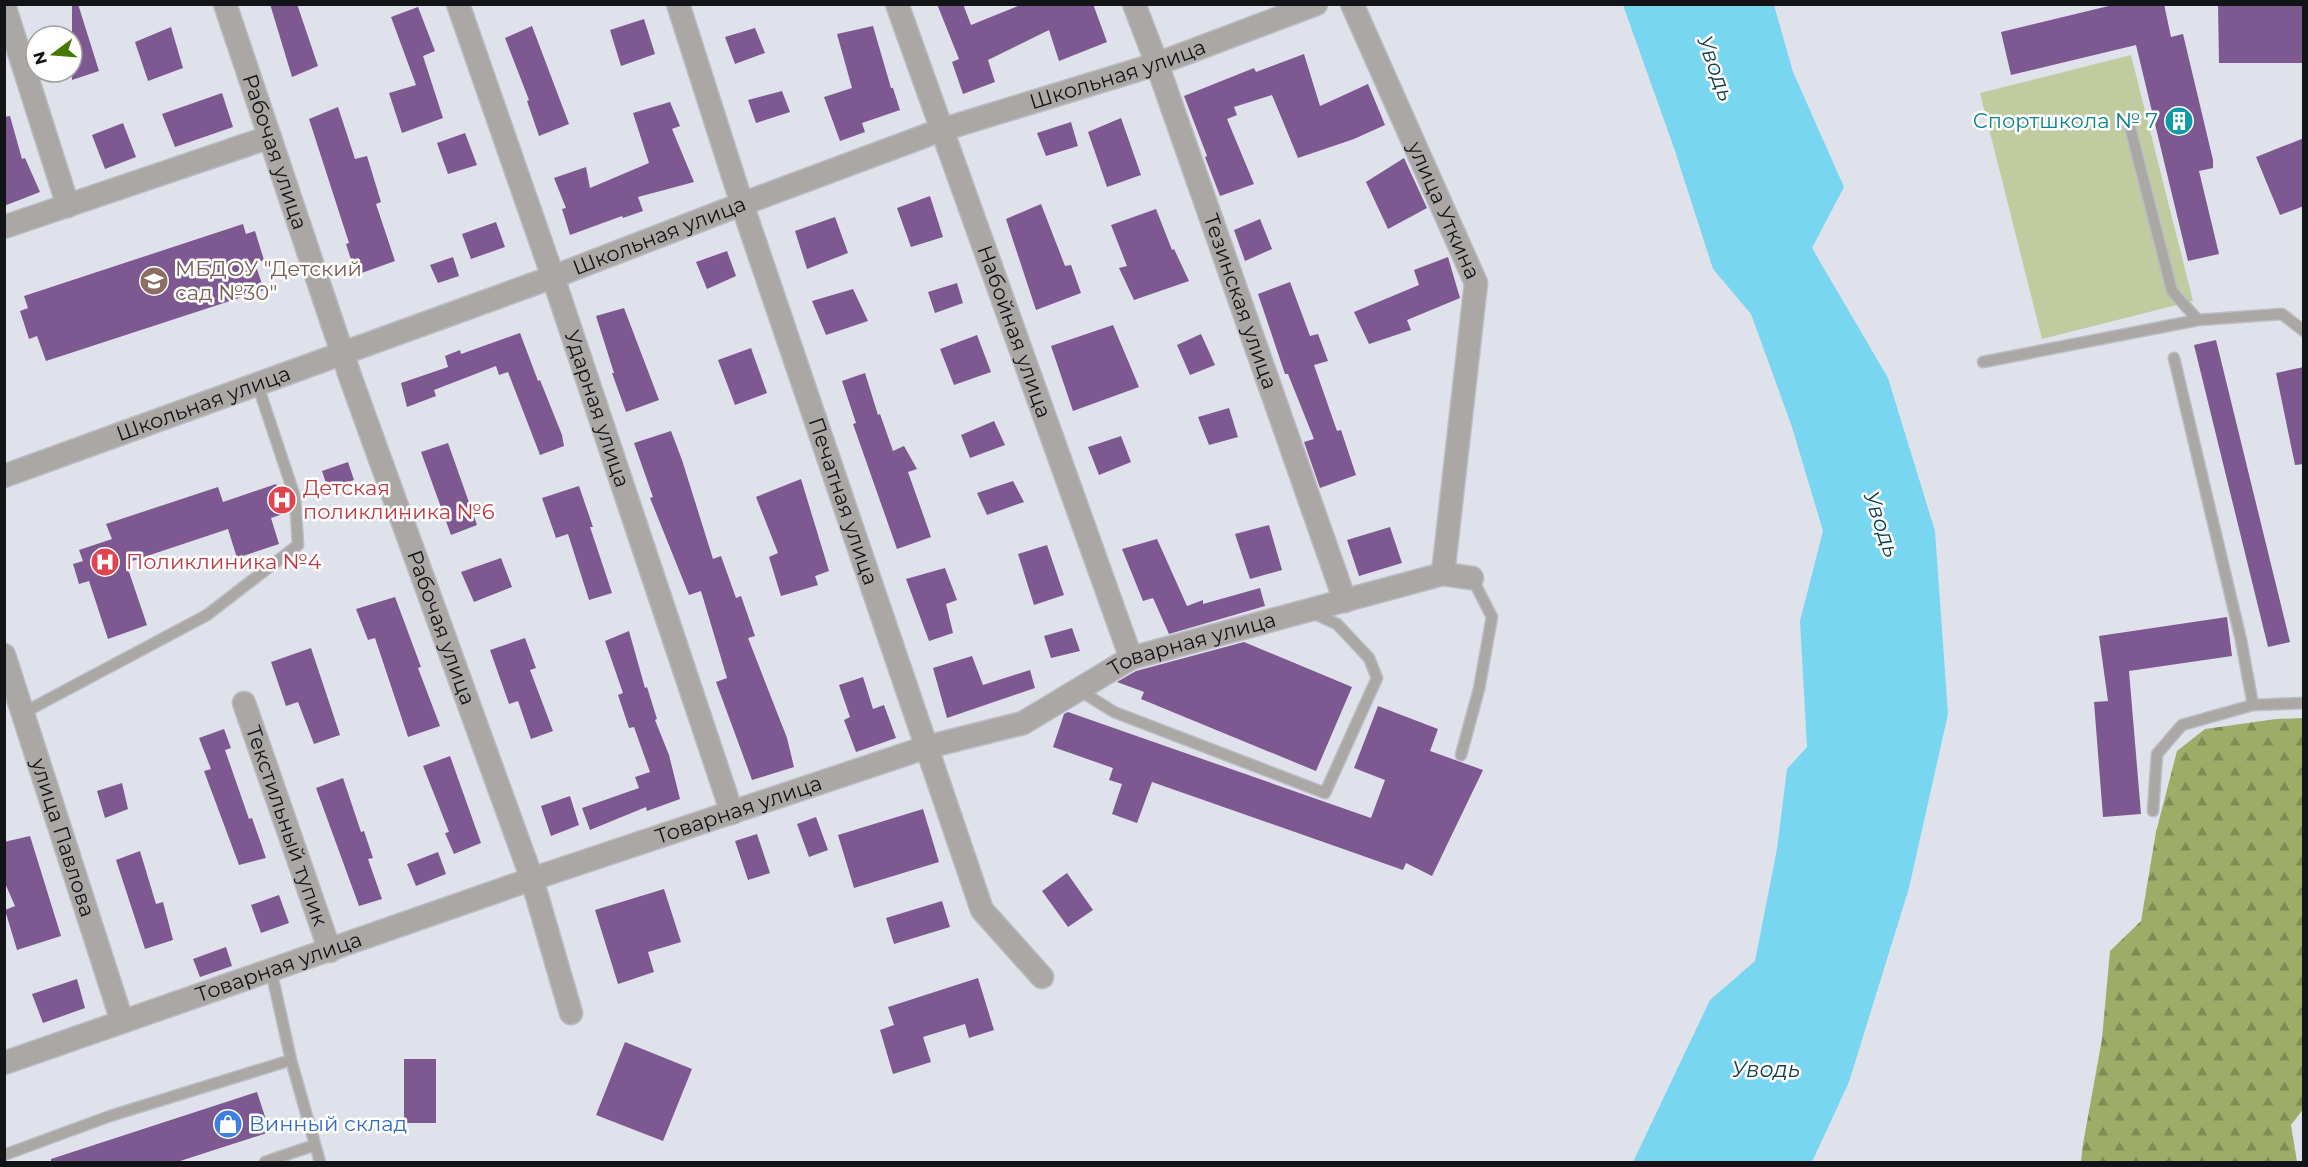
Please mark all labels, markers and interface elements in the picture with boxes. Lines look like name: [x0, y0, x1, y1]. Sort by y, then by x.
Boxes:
north arrow: [24, 24, 84, 84]
water label: Уводь: [1691, 31, 1740, 105]
street label: Школьная улица: [1026, 34, 1209, 114]
text: N: [29, 49, 51, 67]
street label: Рабочая улица: [237, 71, 313, 233]
building icon: Спортшкола № 7: [2163, 105, 2195, 137]
place label: Спортшкола № 7: [1973, 108, 2158, 133]
street label: улица Уткина: [1402, 137, 1486, 283]
street label: Школьная улица: [569, 191, 749, 280]
street label: Тезинская улица: [1198, 210, 1283, 392]
street label: Набойная улица: [972, 242, 1057, 421]
place label: МБДОУ "Детский сад №30": [175, 256, 362, 305]
school or university icon: МБДОУ "Детский сад №30": [138, 265, 170, 297]
street label: Ударная улица: [560, 327, 635, 490]
street label: Школьная улица: [113, 360, 294, 446]
street label: Печатная улица: [803, 414, 884, 588]
place label: Детская поликлиника №6: [303, 475, 495, 524]
hospital icon: Детская поликлиника №6: [266, 484, 298, 516]
water label: Уводь: [1858, 487, 1905, 561]
hospital icon: Поликлиника №4: [89, 546, 121, 578]
street label: Рабочая улица: [402, 547, 481, 708]
place label: Поликлиника №4: [126, 549, 322, 574]
street label: Товарная улица: [1103, 607, 1278, 681]
street label: Текстильный тупик: [241, 722, 333, 929]
street label: улица Павлова: [26, 754, 101, 920]
street label: Товарная улица: [652, 770, 825, 849]
street label: Товарная улица: [192, 926, 365, 1007]
water label: Уводь: [1732, 1056, 1800, 1083]
shop icon: Винный склад: [212, 1108, 244, 1140]
place label: Винный склад: [249, 1111, 407, 1136]

